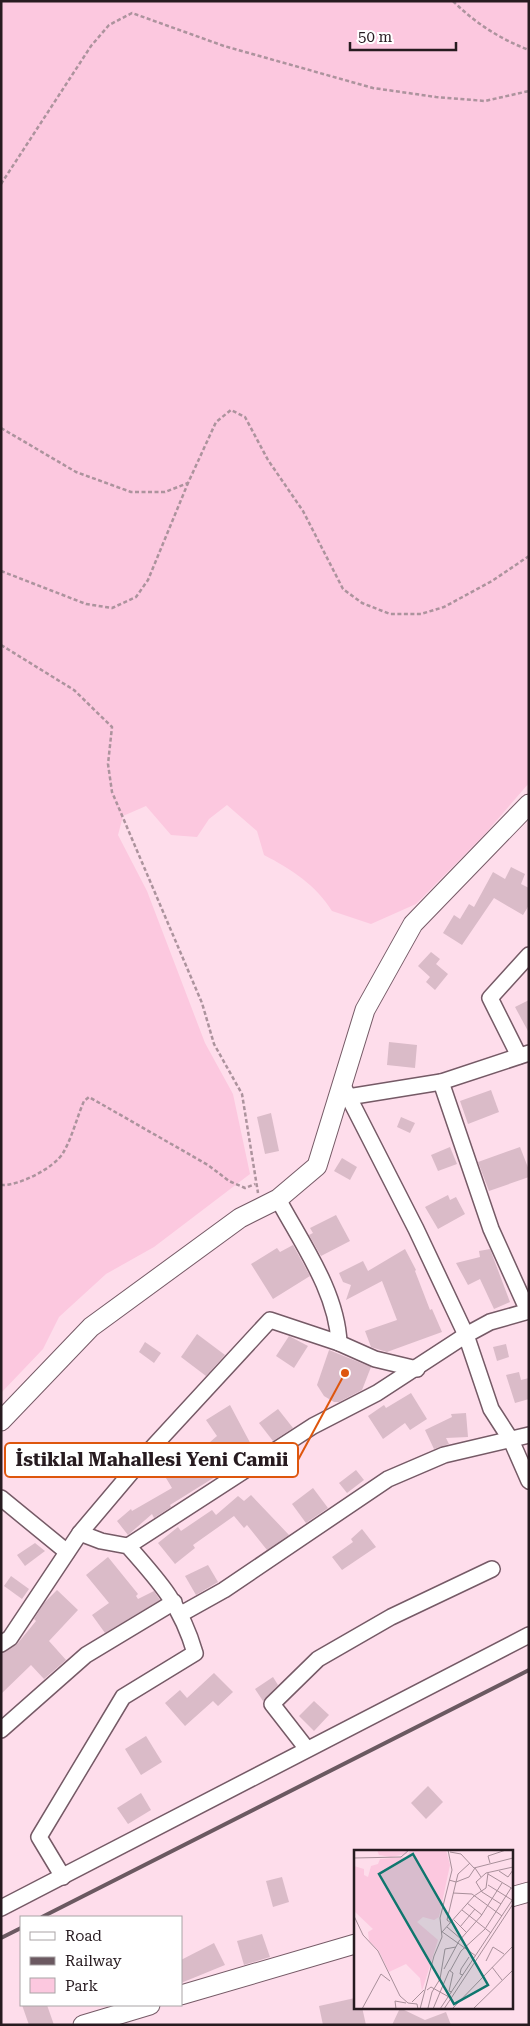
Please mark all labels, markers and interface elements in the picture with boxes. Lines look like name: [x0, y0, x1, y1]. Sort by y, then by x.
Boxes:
scale bar: [350, 20, 456, 52]
text: 50 m: [358, 28, 393, 46]
callout: İstiklal Mahallesi Yeni Camii: [5, 1443, 298, 1477]
text: İstiklal Mahallesi Yeni Camii: [16, 1448, 288, 1471]
inset map: [354, 1850, 512, 2008]
legend: [20, 1916, 182, 2006]
text: Road: [65, 1927, 102, 1945]
text: Railway: [65, 1952, 122, 1970]
text: Park: [65, 1977, 99, 1995]

